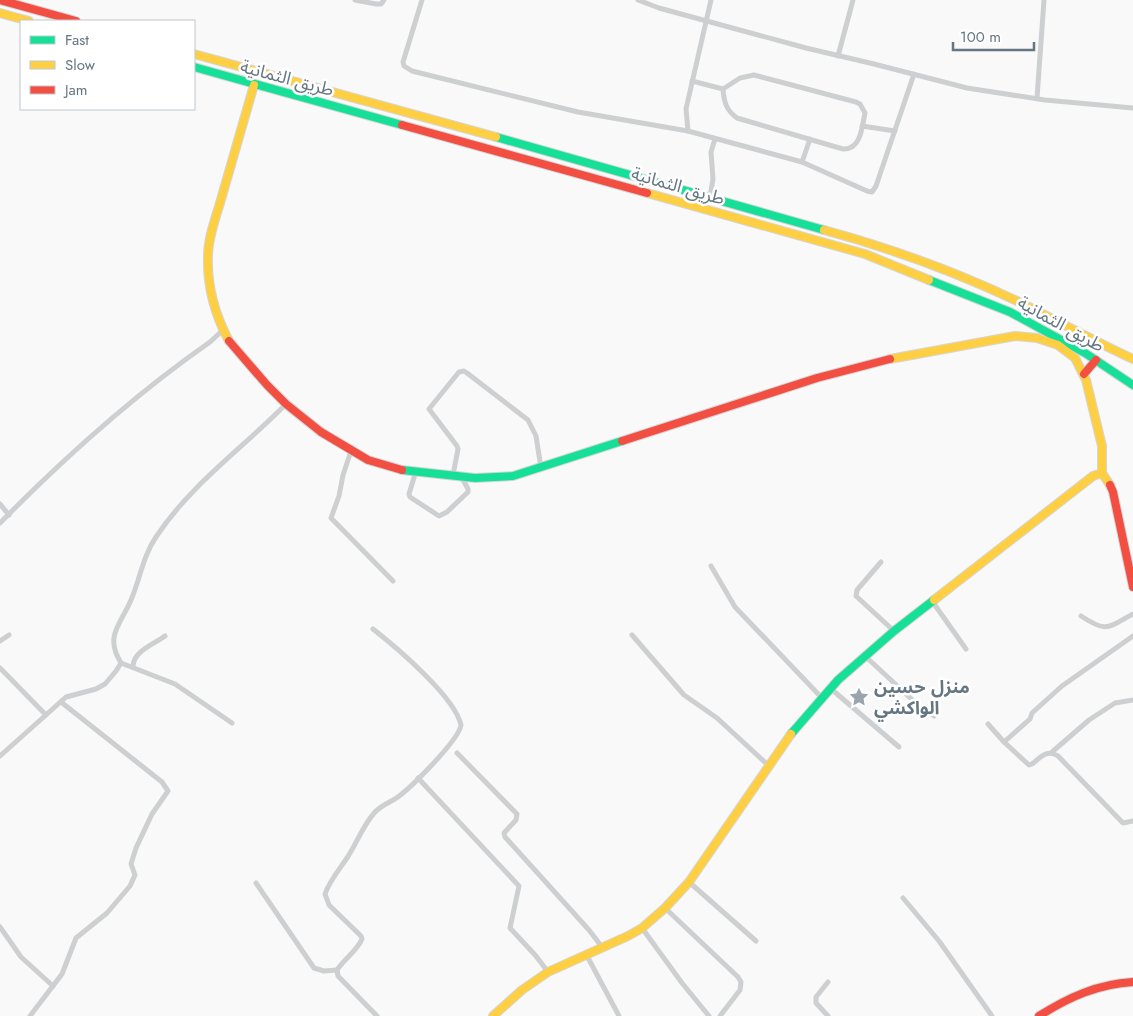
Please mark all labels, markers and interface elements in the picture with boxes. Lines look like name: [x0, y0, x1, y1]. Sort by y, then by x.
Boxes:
legend: [20, 20, 195, 110]
scale bar: [953, 20, 1034, 52]
text: 100 m: [960, 26, 1001, 48]
text: Fast: [65, 29, 89, 51]
street label: طريق الثمانية: [237, 53, 337, 103]
text: Slow: [65, 54, 96, 76]
text: Jam: [63, 79, 88, 101]
street label: طريق الثمانية: [628, 160, 728, 212]
street label: طريق الثمانية: [1013, 289, 1109, 359]
place label: منزل حسين الواكشي: [874, 674, 970, 722]
place icon: منزل حسين الواكشي: [848, 686, 870, 708]

